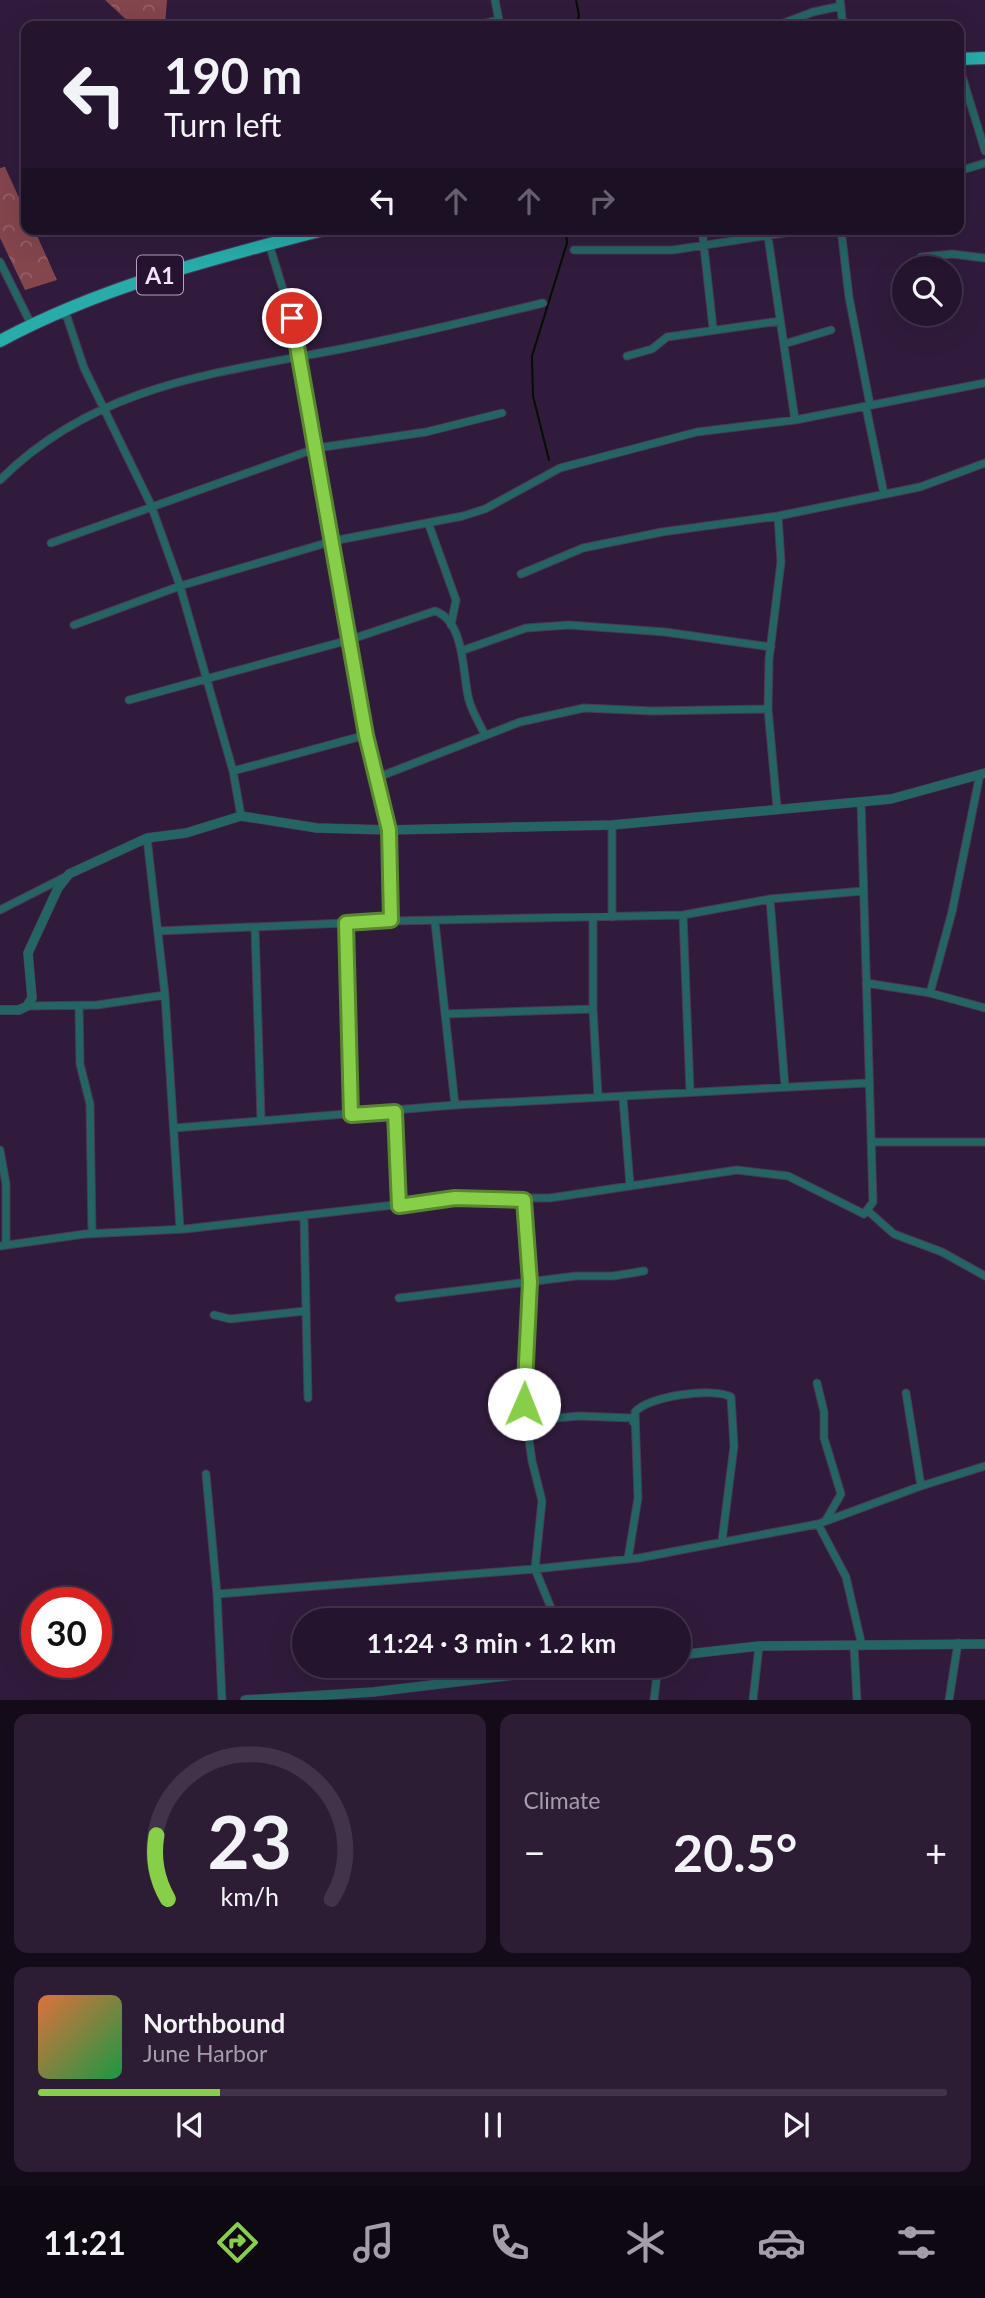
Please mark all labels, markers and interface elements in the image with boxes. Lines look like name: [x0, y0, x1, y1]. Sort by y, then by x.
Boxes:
text: 190 m: [164, 46, 302, 104]
icon: left: [49, 49, 140, 140]
text: Turn left: [164, 105, 281, 144]
icon: left: [364, 182, 402, 220]
icon: ahead: [437, 182, 475, 220]
icon: ahead: [510, 182, 548, 220]
icon: right: [583, 182, 621, 220]
road number: A1: [137, 256, 183, 294]
map controls: [892, 256, 962, 326]
button: search: [892, 256, 962, 326]
pin: [262, 288, 322, 348]
icon: arrive: [273, 299, 311, 337]
position arrow: [487, 1367, 561, 1441]
speed limit sign: 30: [21, 1587, 112, 1678]
text: 11:24 · 3 min · 1.2 km: [367, 1627, 616, 1659]
text: Climate: [524, 1786, 600, 1814]
text: 23: [208, 1798, 292, 1886]
text: 20.5°: [673, 1821, 797, 1883]
text: −: [524, 1829, 546, 1875]
text: +: [925, 1829, 947, 1875]
text: km/h: [220, 1881, 279, 1911]
text: Northbound: [143, 2007, 285, 2039]
text: June Harbor: [143, 2039, 267, 2067]
icon: previous: [171, 2106, 209, 2144]
icon: pause: [474, 2106, 512, 2144]
icon: next: [777, 2106, 815, 2144]
icon: directions: [213, 2218, 262, 2267]
icon: music: [349, 2218, 398, 2267]
icon: phone: [485, 2218, 534, 2267]
icon: climate: [621, 2218, 670, 2267]
icon: car: [757, 2218, 806, 2267]
icon: filters: [892, 2218, 941, 2267]
text: 11:21: [43, 2223, 126, 2262]

